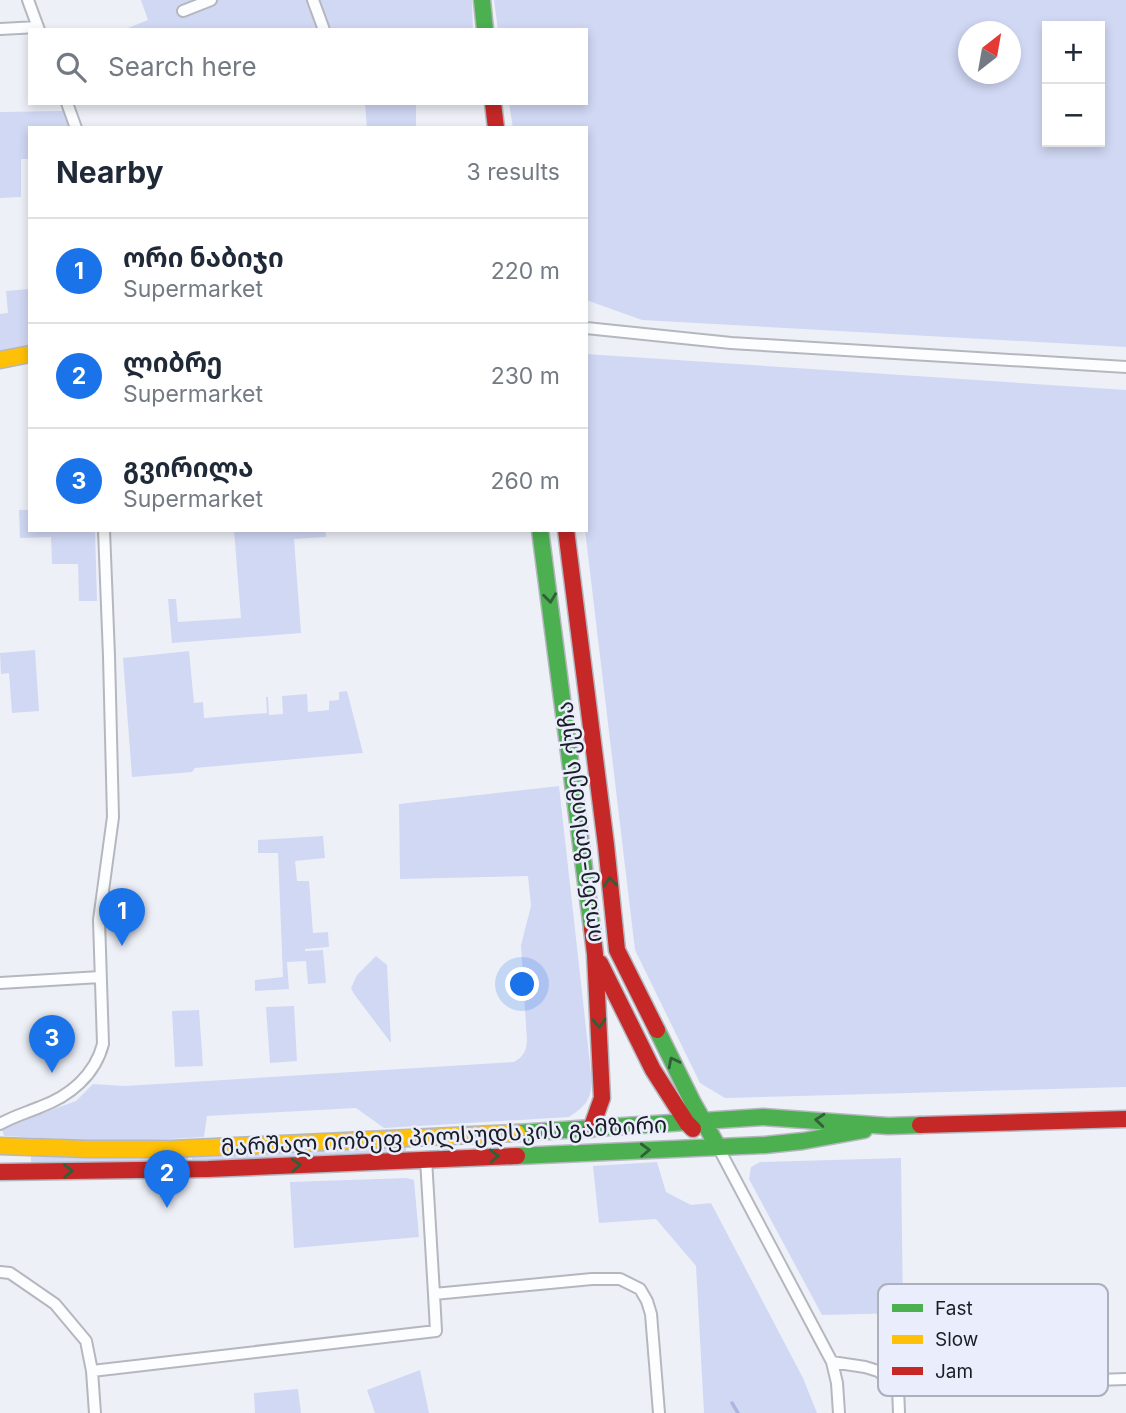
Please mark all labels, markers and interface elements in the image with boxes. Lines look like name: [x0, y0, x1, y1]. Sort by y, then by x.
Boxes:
north arrow: [958, 21, 1021, 84]
map controls: [1042, 21, 1105, 147]
button: +: [1042, 21, 1105, 84]
search box: [28, 28, 588, 105]
icon: search: [52, 48, 90, 86]
text: Search here: [108, 51, 257, 82]
button: −: [1042, 84, 1105, 147]
text: Nearby: [56, 154, 164, 190]
text: 3 results: [467, 158, 560, 186]
text: ორი ნაბიჯი: [123, 242, 284, 273]
text: 1: [74, 257, 84, 285]
text: 220 m: [491, 257, 560, 285]
text: Supermarket: [123, 275, 263, 303]
text: ლიბრე: [123, 347, 222, 378]
text: 2: [72, 362, 86, 390]
text: 230 m: [491, 362, 560, 390]
text: Supermarket: [123, 380, 263, 408]
text: გვირილა: [123, 452, 254, 483]
text: 3: [72, 467, 86, 495]
text: 260 m: [491, 467, 560, 495]
text: Supermarket: [123, 485, 263, 513]
one-way arrow: [542, 592, 557, 604]
street label: იოანე-ზოსიმეს ქუჩა: [550, 700, 608, 944]
one-way arrow: [602, 876, 617, 888]
pin: 1: [99, 888, 145, 946]
your location: [505, 967, 539, 1001]
pin: 3: [29, 1015, 75, 1073]
one-way arrow: [591, 1017, 606, 1028]
one-way arrow: [668, 1057, 682, 1069]
street label: მარშალ იოზეფ პილსუდსკის გამზირი: [220, 1110, 668, 1162]
one-way arrow: [815, 1113, 826, 1128]
one-way arrow: [640, 1143, 651, 1158]
one-way arrow: [489, 1149, 500, 1164]
pin: 2: [144, 1150, 190, 1208]
one-way arrow: [290, 1158, 301, 1173]
one-way arrow: [63, 1163, 74, 1179]
legend: [878, 1284, 1108, 1396]
text: Fast: [935, 1297, 973, 1320]
text: Slow: [935, 1328, 978, 1351]
text: Jam: [935, 1360, 973, 1383]

